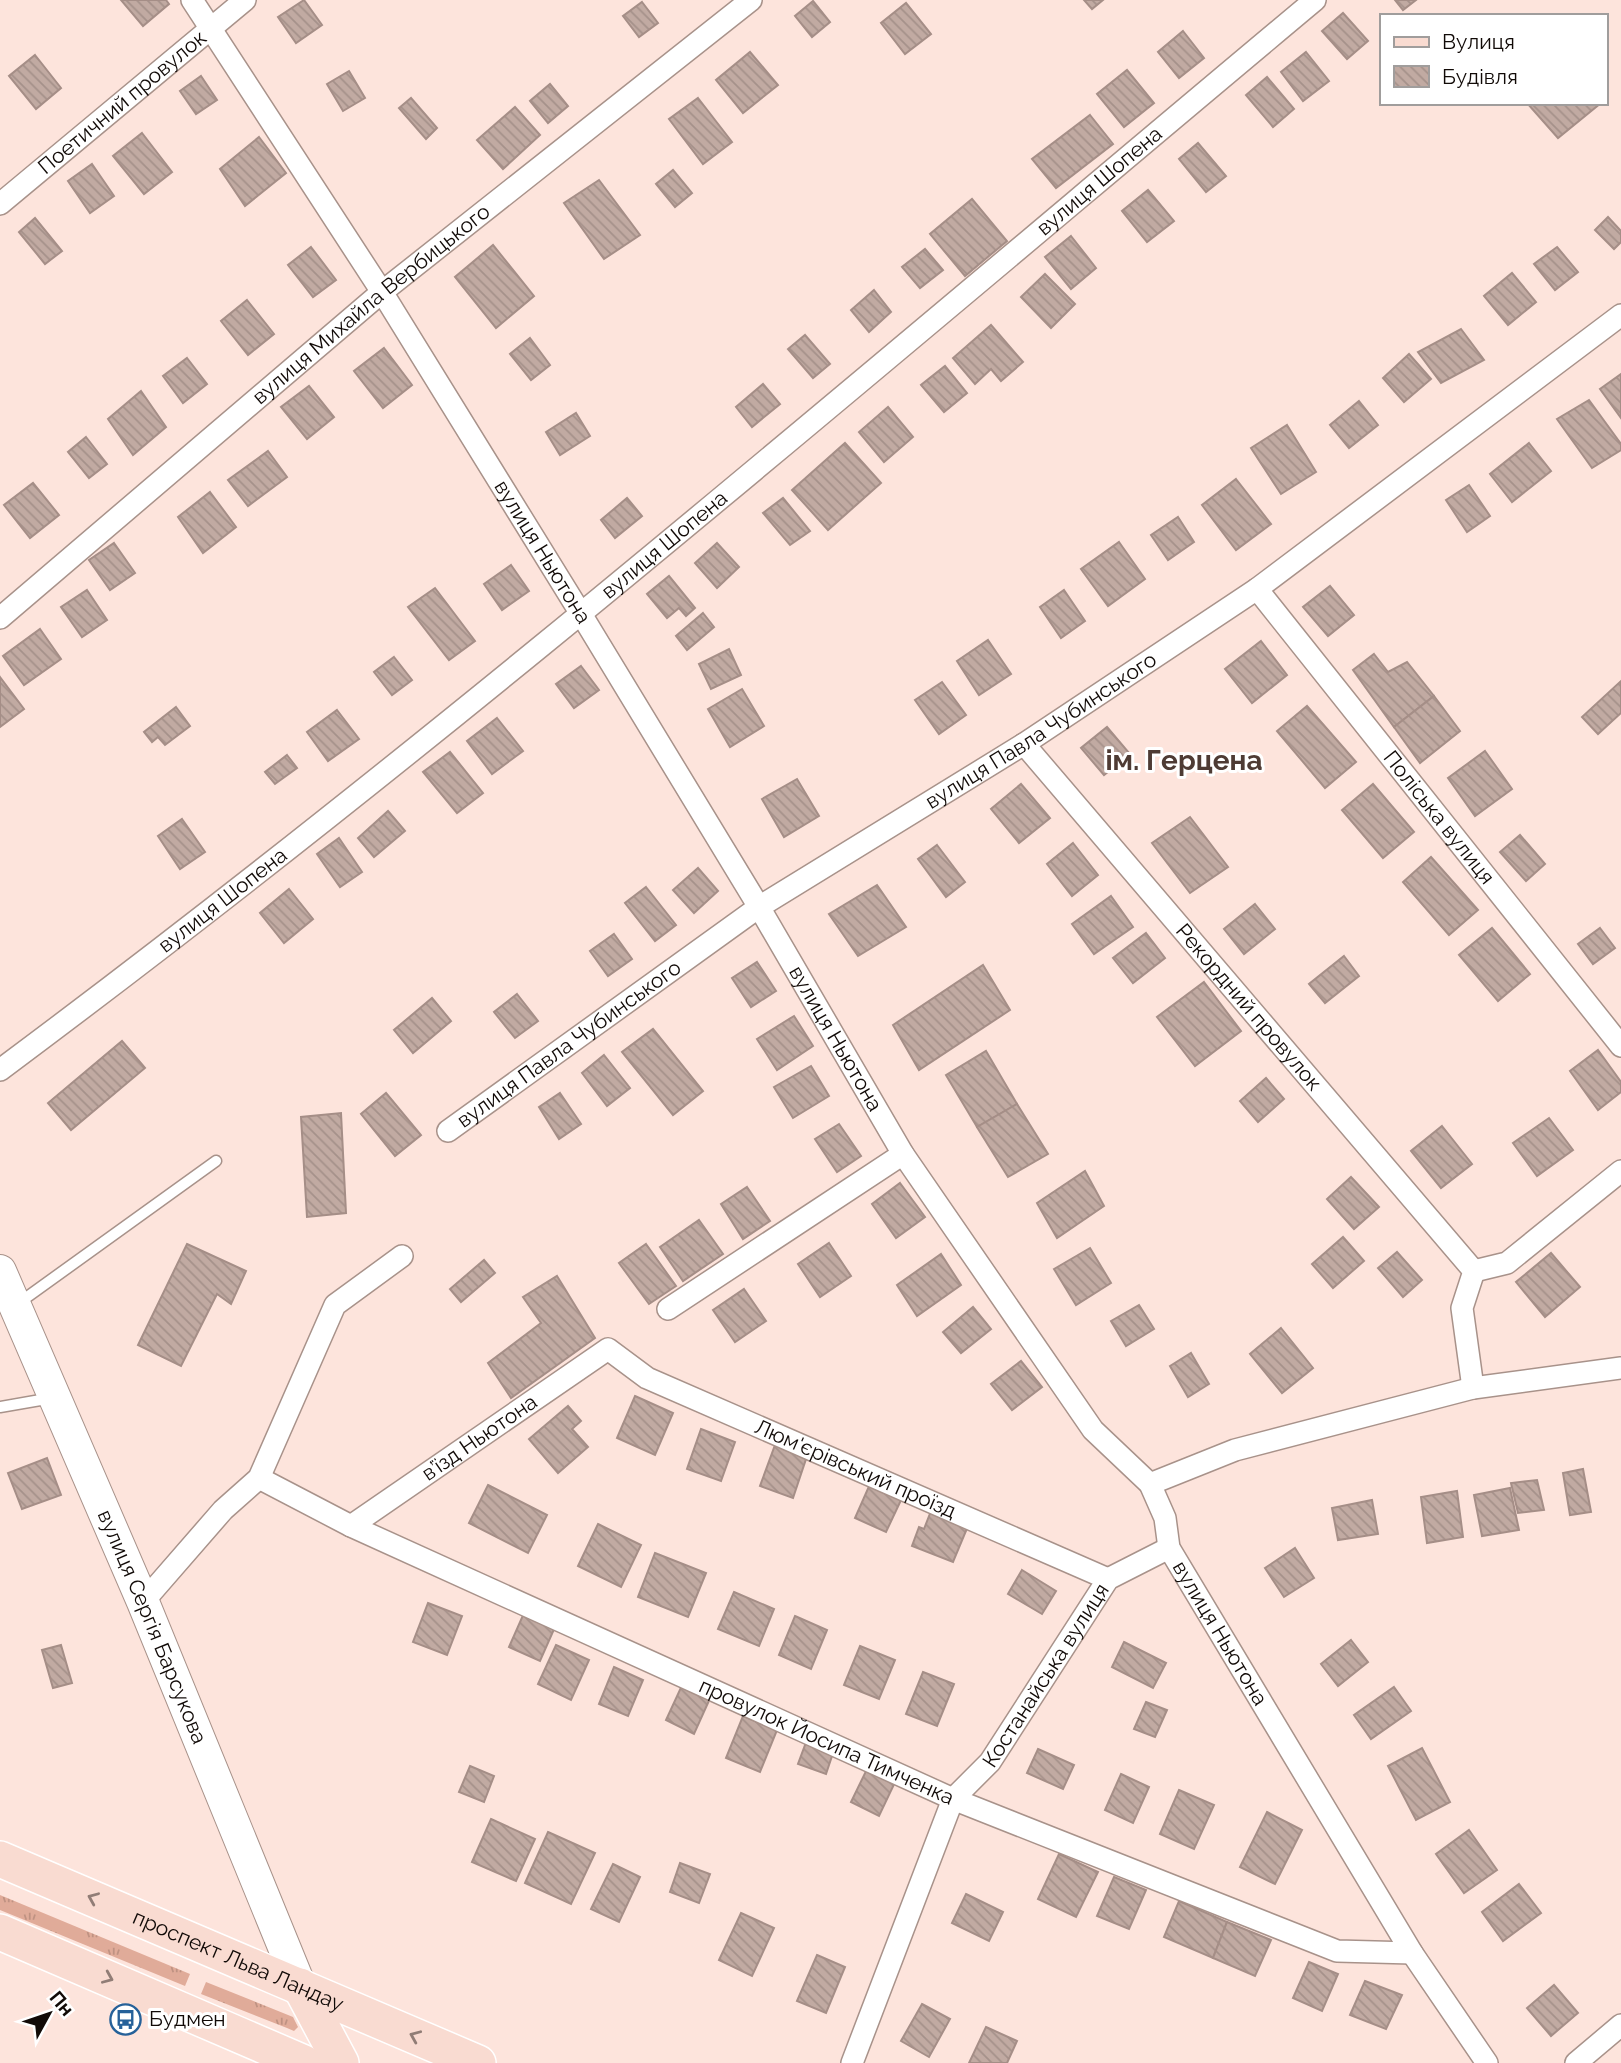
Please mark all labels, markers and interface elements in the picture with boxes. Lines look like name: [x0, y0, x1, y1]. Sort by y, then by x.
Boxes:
legend: [1380, 14, 1607, 105]
street label: Поетичний провулок: [33, 25, 211, 179]
text: Вулиця: [1442, 29, 1515, 54]
text: Будівля: [1442, 64, 1518, 89]
street label: вулиця Шопена: [1031, 121, 1167, 240]
street label: вулиця Михайла Вербицького: [247, 199, 495, 409]
street label: вулиця Ньютона: [489, 475, 597, 628]
street label: вулиця Шопена: [596, 485, 732, 604]
street label: вулиця Павла Чубинського: [921, 646, 1161, 814]
district label: ім. Герцена: [1105, 744, 1263, 777]
street label: Поліська вулиця: [1379, 745, 1500, 889]
street label: вулиця Шопена: [153, 842, 292, 958]
street label: Рекордний провулок: [1171, 918, 1327, 1095]
street label: вулиця Павла Чубинського: [452, 954, 685, 1133]
street label: вулиця Ньютона: [784, 961, 888, 1115]
street label: в’їзд Ньютона: [417, 1389, 542, 1486]
street label: Люм'єрівський проїзд: [751, 1414, 960, 1523]
street label: вулиця Сергія Барсукова: [93, 1506, 213, 1747]
street label: вулиця Ньютона: [1168, 1556, 1273, 1710]
street label: Костанайська вулиця: [977, 1578, 1114, 1772]
street label: провулок Йосипа Тимченка: [695, 1673, 958, 1810]
one-way arrow: [88, 1893, 100, 1907]
street label: проспект Льва Ландау: [129, 1904, 348, 2016]
one-way arrow: [101, 1970, 113, 1984]
north arrow: [14, 1979, 84, 2049]
text: Пн: [45, 1986, 79, 2020]
bus stop icon: Будмен: [109, 2002, 143, 2036]
place label: Будмен: [149, 2006, 226, 2031]
one-way arrow: [410, 2030, 422, 2044]

